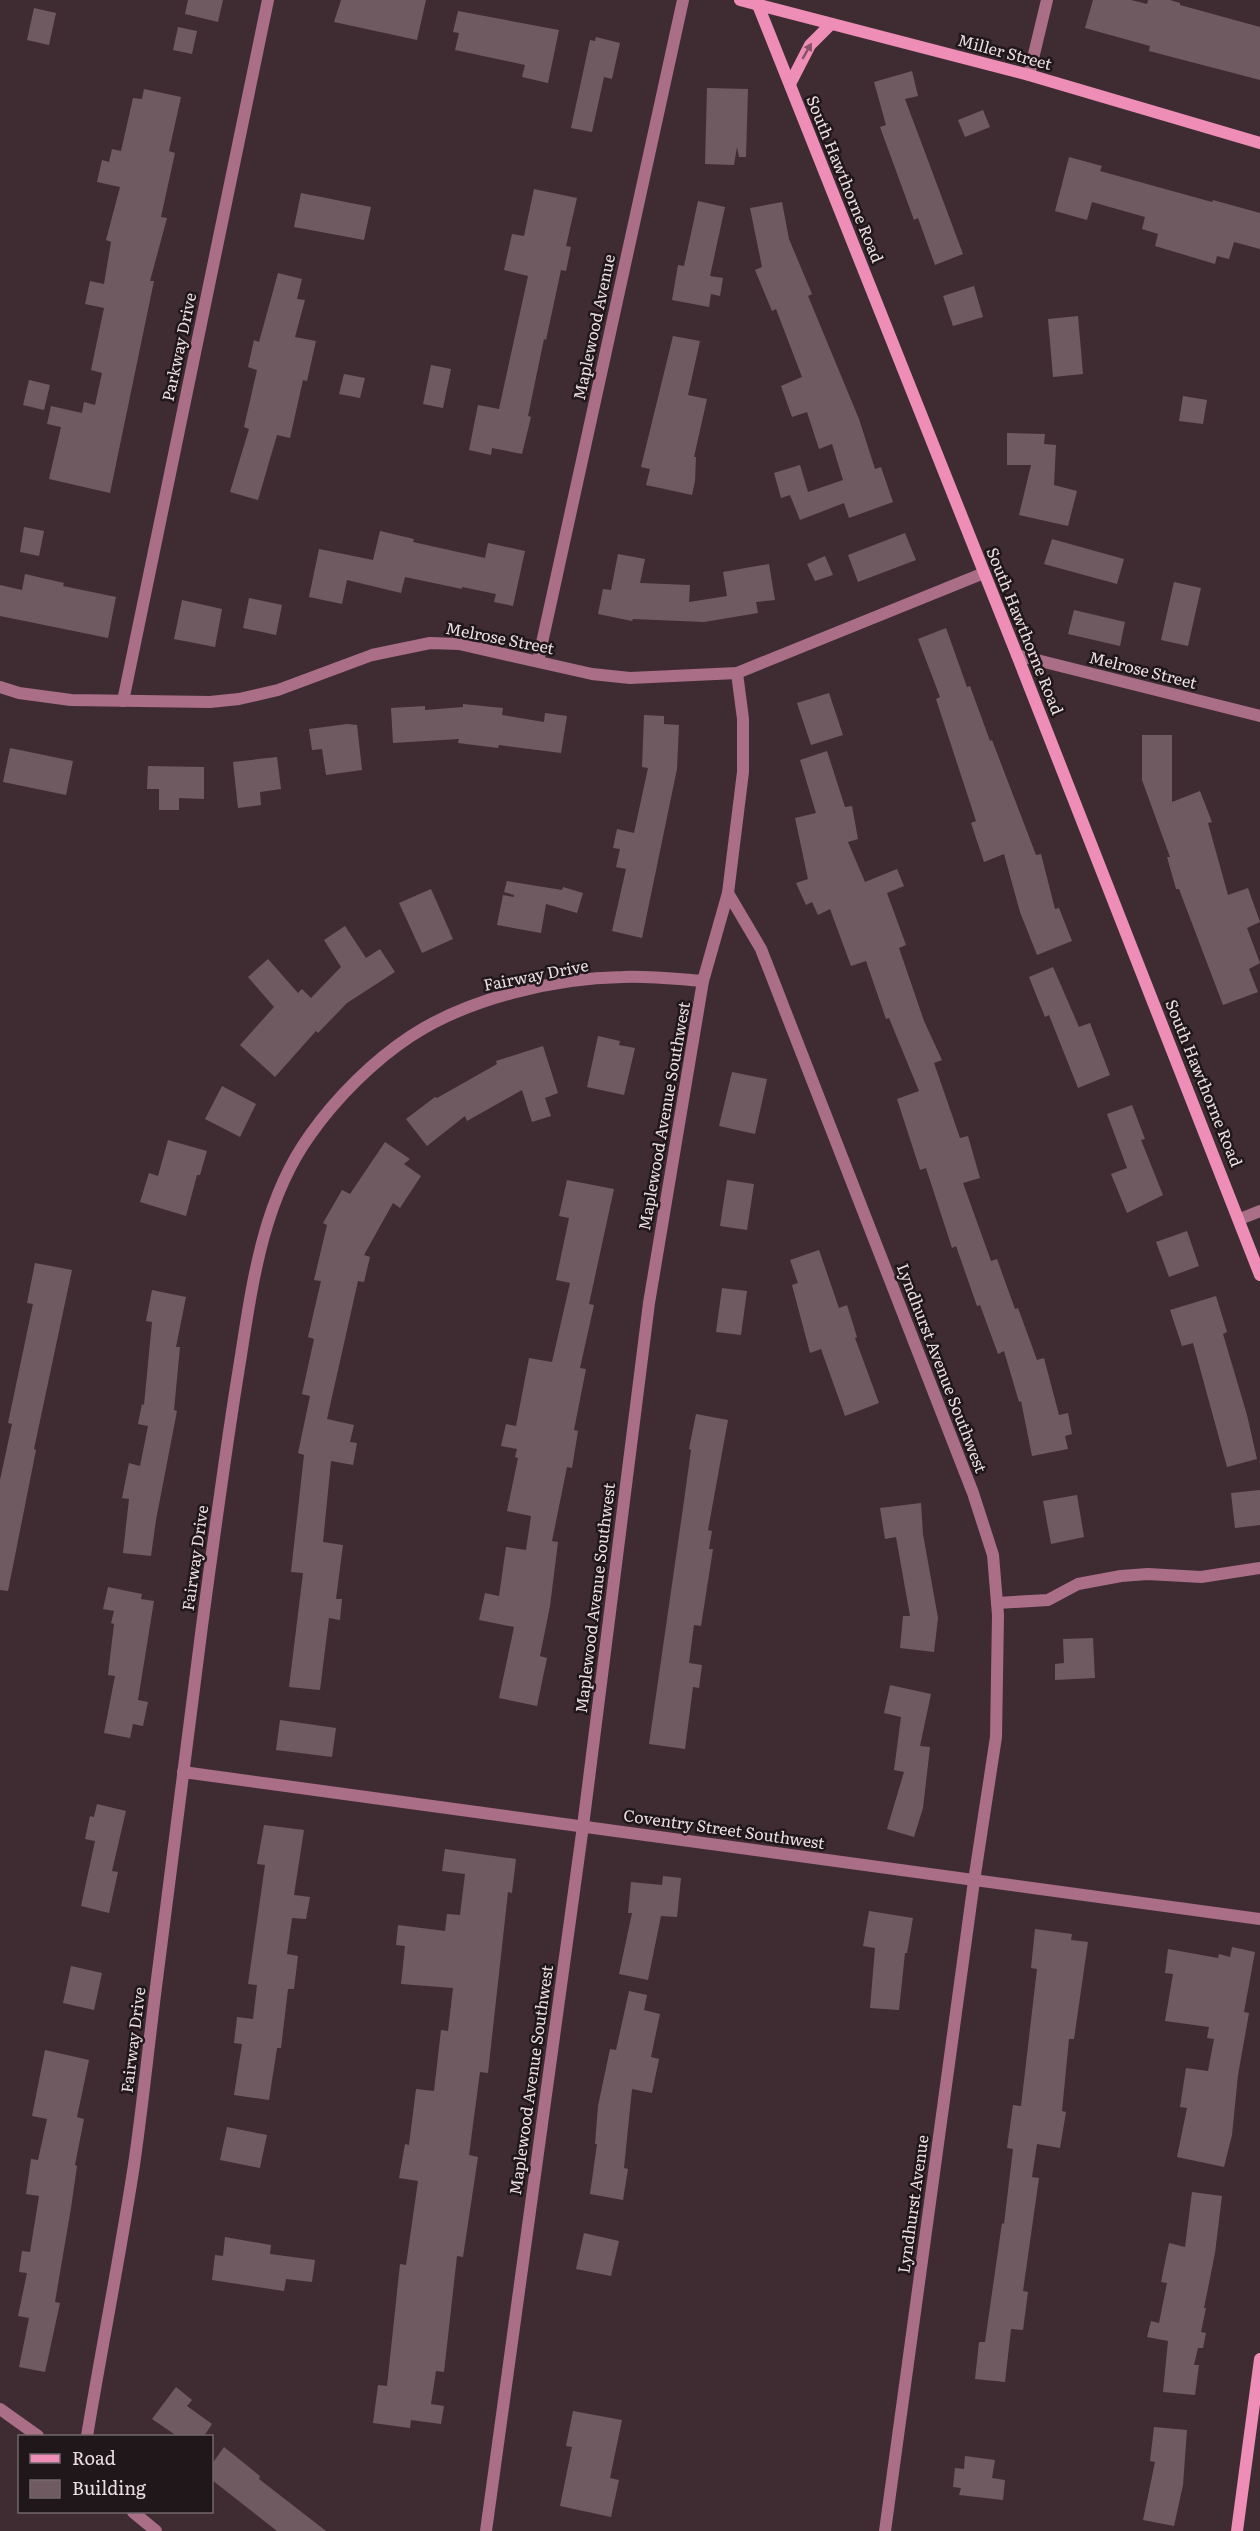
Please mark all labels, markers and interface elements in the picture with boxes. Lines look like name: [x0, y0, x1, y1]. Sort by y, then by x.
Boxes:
street label: Miller Street: [956, 27, 1055, 75]
one-way arrow: [802, 43, 813, 59]
street label: South Hawthorne Road: [801, 91, 891, 266]
street label: Maplewood Avenue: [566, 252, 620, 402]
street label: Parkway Drive: [155, 290, 201, 403]
street label: South Hawthorne Road: [981, 543, 1071, 718]
street label: Melrose Street: [444, 615, 557, 659]
street label: Melrose Street: [1087, 644, 1200, 694]
street label: Fairway Drive: [481, 952, 590, 996]
street label: South Hawthorne Road: [1160, 995, 1250, 1170]
street label: Maplewood Avenue Southwest: [631, 999, 695, 1232]
street label: Lyndhurst Avenue Southwest: [892, 1259, 994, 1476]
street label: Maplewood Avenue Southwest: [568, 1481, 620, 1714]
street label: Fairway Drive: [175, 1503, 213, 1612]
street label: Coventry Street Southwest: [622, 1802, 827, 1854]
street label: Maplewood Avenue Southwest: [502, 1963, 558, 2196]
street label: Fairway Drive: [114, 1986, 150, 2094]
street label: Lyndhurst Avenue: [890, 2133, 934, 2275]
legend: [18, 2435, 213, 2513]
text: Road: [72, 2444, 116, 2471]
text: Building: [72, 2474, 147, 2501]

